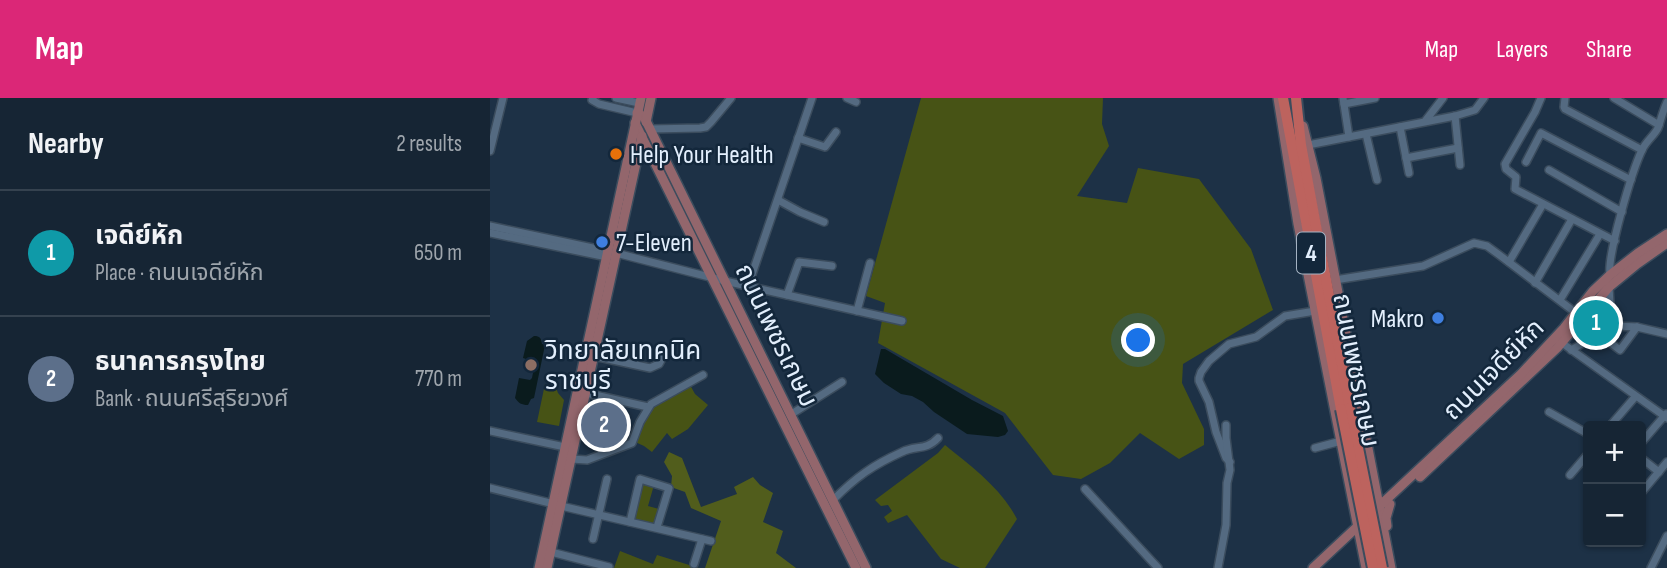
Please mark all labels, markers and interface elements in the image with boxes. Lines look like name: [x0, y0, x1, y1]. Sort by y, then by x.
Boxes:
text: Map: [35, 29, 84, 69]
text: Map: [1425, 35, 1458, 64]
text: Layers: [1496, 35, 1548, 64]
text: Share: [1586, 35, 1632, 64]
text: Nearby: [28, 126, 104, 162]
text: 2 results: [396, 130, 462, 158]
place label: Help Your Health: [630, 140, 774, 171]
marker: Help Your Health: [608, 146, 624, 162]
text: เจดีย์หัก: [95, 221, 183, 252]
place label: 7-Eleven: [616, 228, 692, 259]
road number: 4: [1297, 232, 1325, 274]
marker: 7-Eleven: [594, 234, 610, 250]
text: 1: [46, 239, 56, 267]
text: 650 m: [414, 239, 462, 267]
text: Place · ถนนเจดีย์หัก: [95, 259, 264, 287]
street label: ถนนเพชรเกษม: [728, 259, 824, 412]
street label: ถนนเพชรเกษม: [1325, 291, 1386, 450]
pin: 1: [1573, 297, 1619, 349]
place label: Makro: [1371, 304, 1424, 335]
marker: Makro: [1430, 310, 1446, 326]
street label: ถนนเจดีย์หัก: [1437, 313, 1551, 427]
your location: [1121, 323, 1155, 357]
place label: วิทยาลัยเทคนิค ราชบุรี: [544, 336, 701, 397]
text: ธนาคารกรุงไทย: [95, 347, 266, 378]
marker: วิทยาลัยเทคนิค ราชบุรี: [523, 357, 539, 373]
text: 2: [46, 365, 56, 393]
text: 770 m: [415, 365, 462, 393]
text: Bank · ถนนศรีสุริยวงศ์: [95, 385, 289, 413]
pin: 2: [581, 399, 627, 451]
map controls: [1583, 421, 1646, 547]
button: +: [1583, 421, 1646, 484]
button: −: [1583, 484, 1646, 547]

